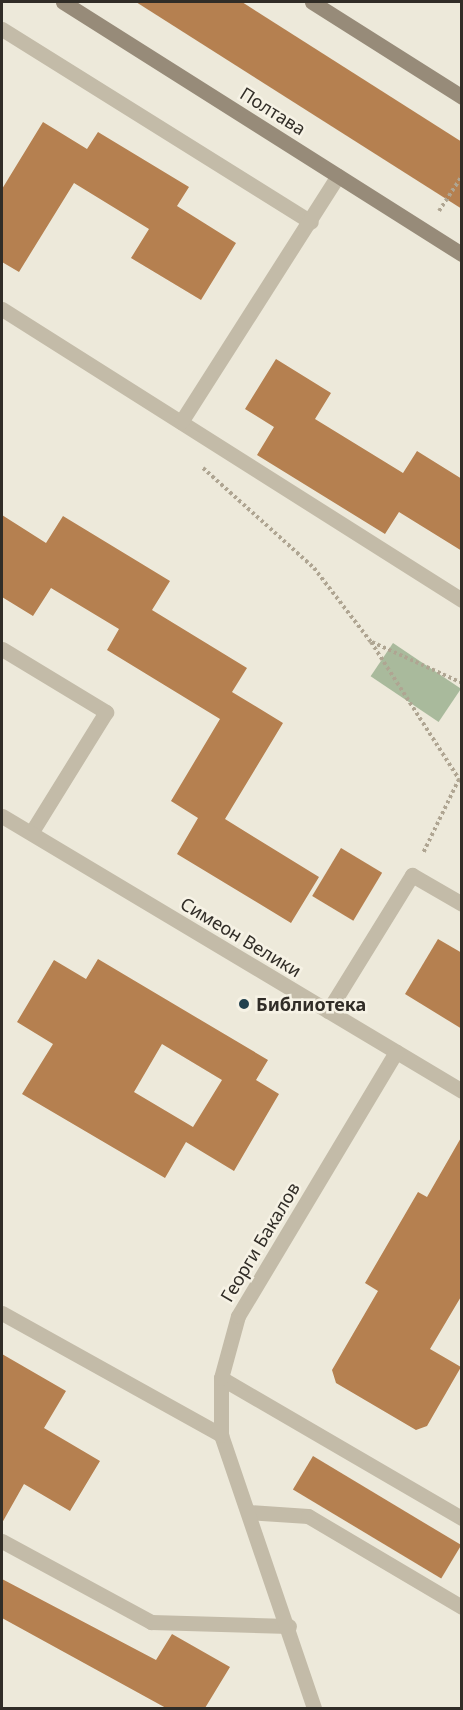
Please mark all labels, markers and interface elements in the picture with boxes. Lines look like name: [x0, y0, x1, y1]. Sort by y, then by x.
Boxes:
street label: Полтава: [236, 83, 310, 139]
street label: Симеон Велики: [177, 892, 305, 982]
place label: Библиотека: [256, 993, 366, 1015]
marker: Библиотека: [237, 997, 251, 1011]
street label: Георги Бакалов: [216, 1178, 304, 1306]

